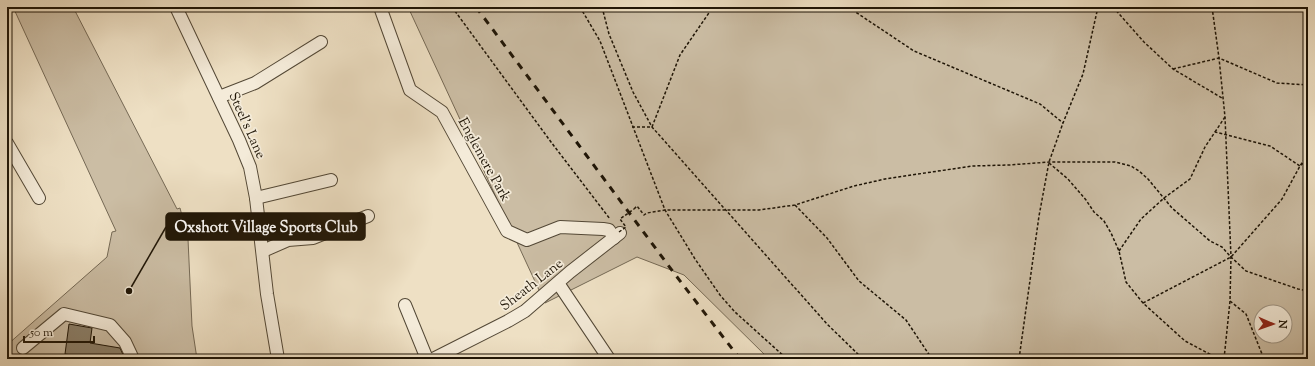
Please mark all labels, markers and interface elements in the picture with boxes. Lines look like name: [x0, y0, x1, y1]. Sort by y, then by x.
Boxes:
street label: Steel's Lane: [223, 89, 270, 162]
street label: Englemere Park: [452, 114, 515, 206]
callout: Oxshott Village Sports Club: [166, 213, 365, 240]
text: Oxshott Village Sports Club: [174, 218, 358, 239]
street label: Sheath Lane: [497, 255, 568, 316]
north arrow: [1253, 304, 1293, 344]
scale bar: [24, 318, 94, 344]
text: N: [1274, 319, 1290, 329]
text: 50 m: [29, 324, 53, 342]

